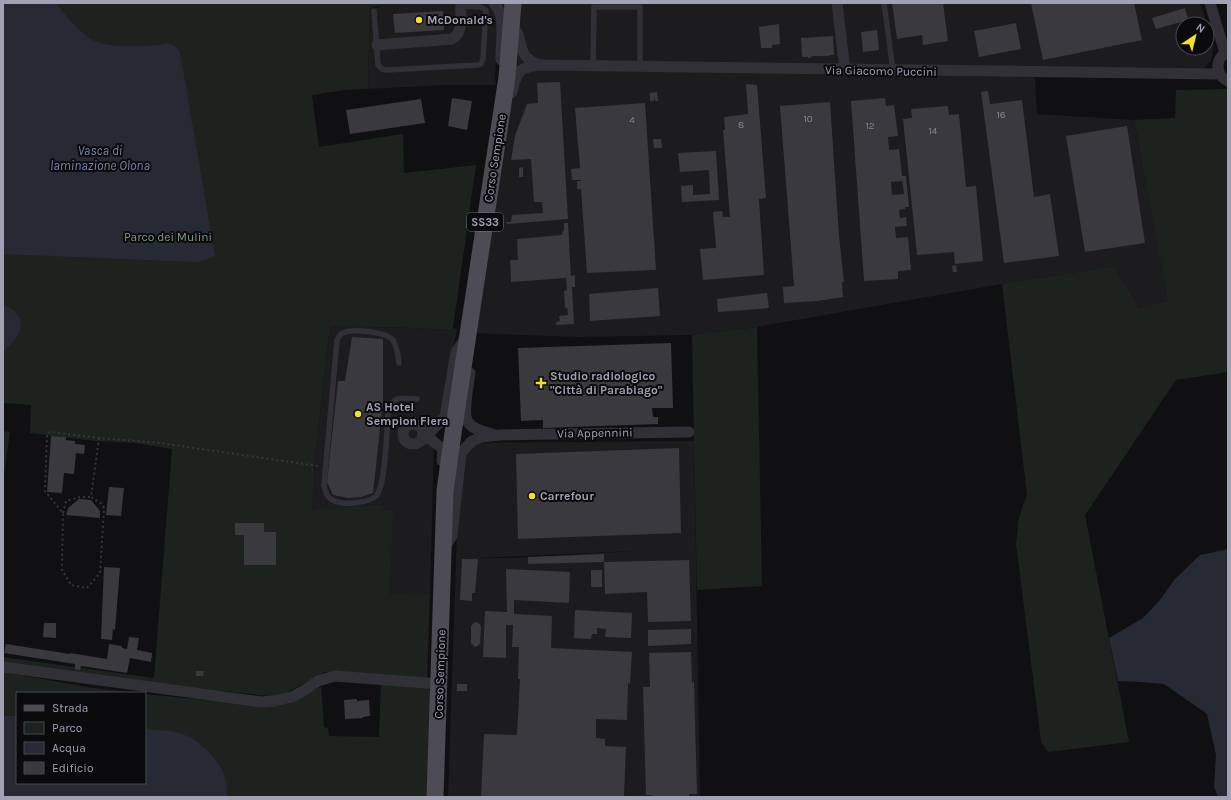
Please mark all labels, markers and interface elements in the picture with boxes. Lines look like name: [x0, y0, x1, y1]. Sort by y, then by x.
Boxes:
place label: McDonald's: [427, 13, 493, 27]
marker: McDonald's: [414, 15, 424, 25]
north arrow: [1175, 16, 1215, 56]
text: N: [1193, 21, 1207, 36]
street label: Via Giacomo Puccini: [825, 63, 937, 79]
house number: 16: [996, 109, 1006, 121]
street label: Corso Sempione: [481, 113, 509, 203]
house number: 10: [803, 113, 813, 125]
house number: 4: [629, 114, 635, 126]
house number: 8: [738, 119, 744, 131]
house number: 12: [865, 120, 875, 132]
house number: 14: [929, 125, 938, 137]
water label: Vasca di laminazione Olona: [50, 143, 150, 173]
road number: SS33: [467, 213, 503, 231]
park label: Parco dei Mulini: [124, 230, 212, 244]
place label: Studio radiologico "Città di Parabiago": [550, 369, 663, 397]
marker: Studio radiologico "Città di Parabiago": [535, 377, 547, 389]
place label: AS Hotel Sempion Fiera: [366, 400, 449, 428]
marker: AS Hotel Sempion Fiera: [353, 409, 363, 419]
street label: Via Appennini: [557, 425, 633, 441]
place label: Carrefour: [540, 489, 594, 503]
marker: Carrefour: [527, 491, 537, 501]
street label: Corso Sempione: [431, 629, 449, 719]
legend: [16, 692, 146, 784]
text: Strada: [52, 701, 88, 715]
text: Parco: [52, 721, 82, 735]
text: Acqua: [52, 741, 86, 755]
text: Edificio: [52, 761, 93, 775]

